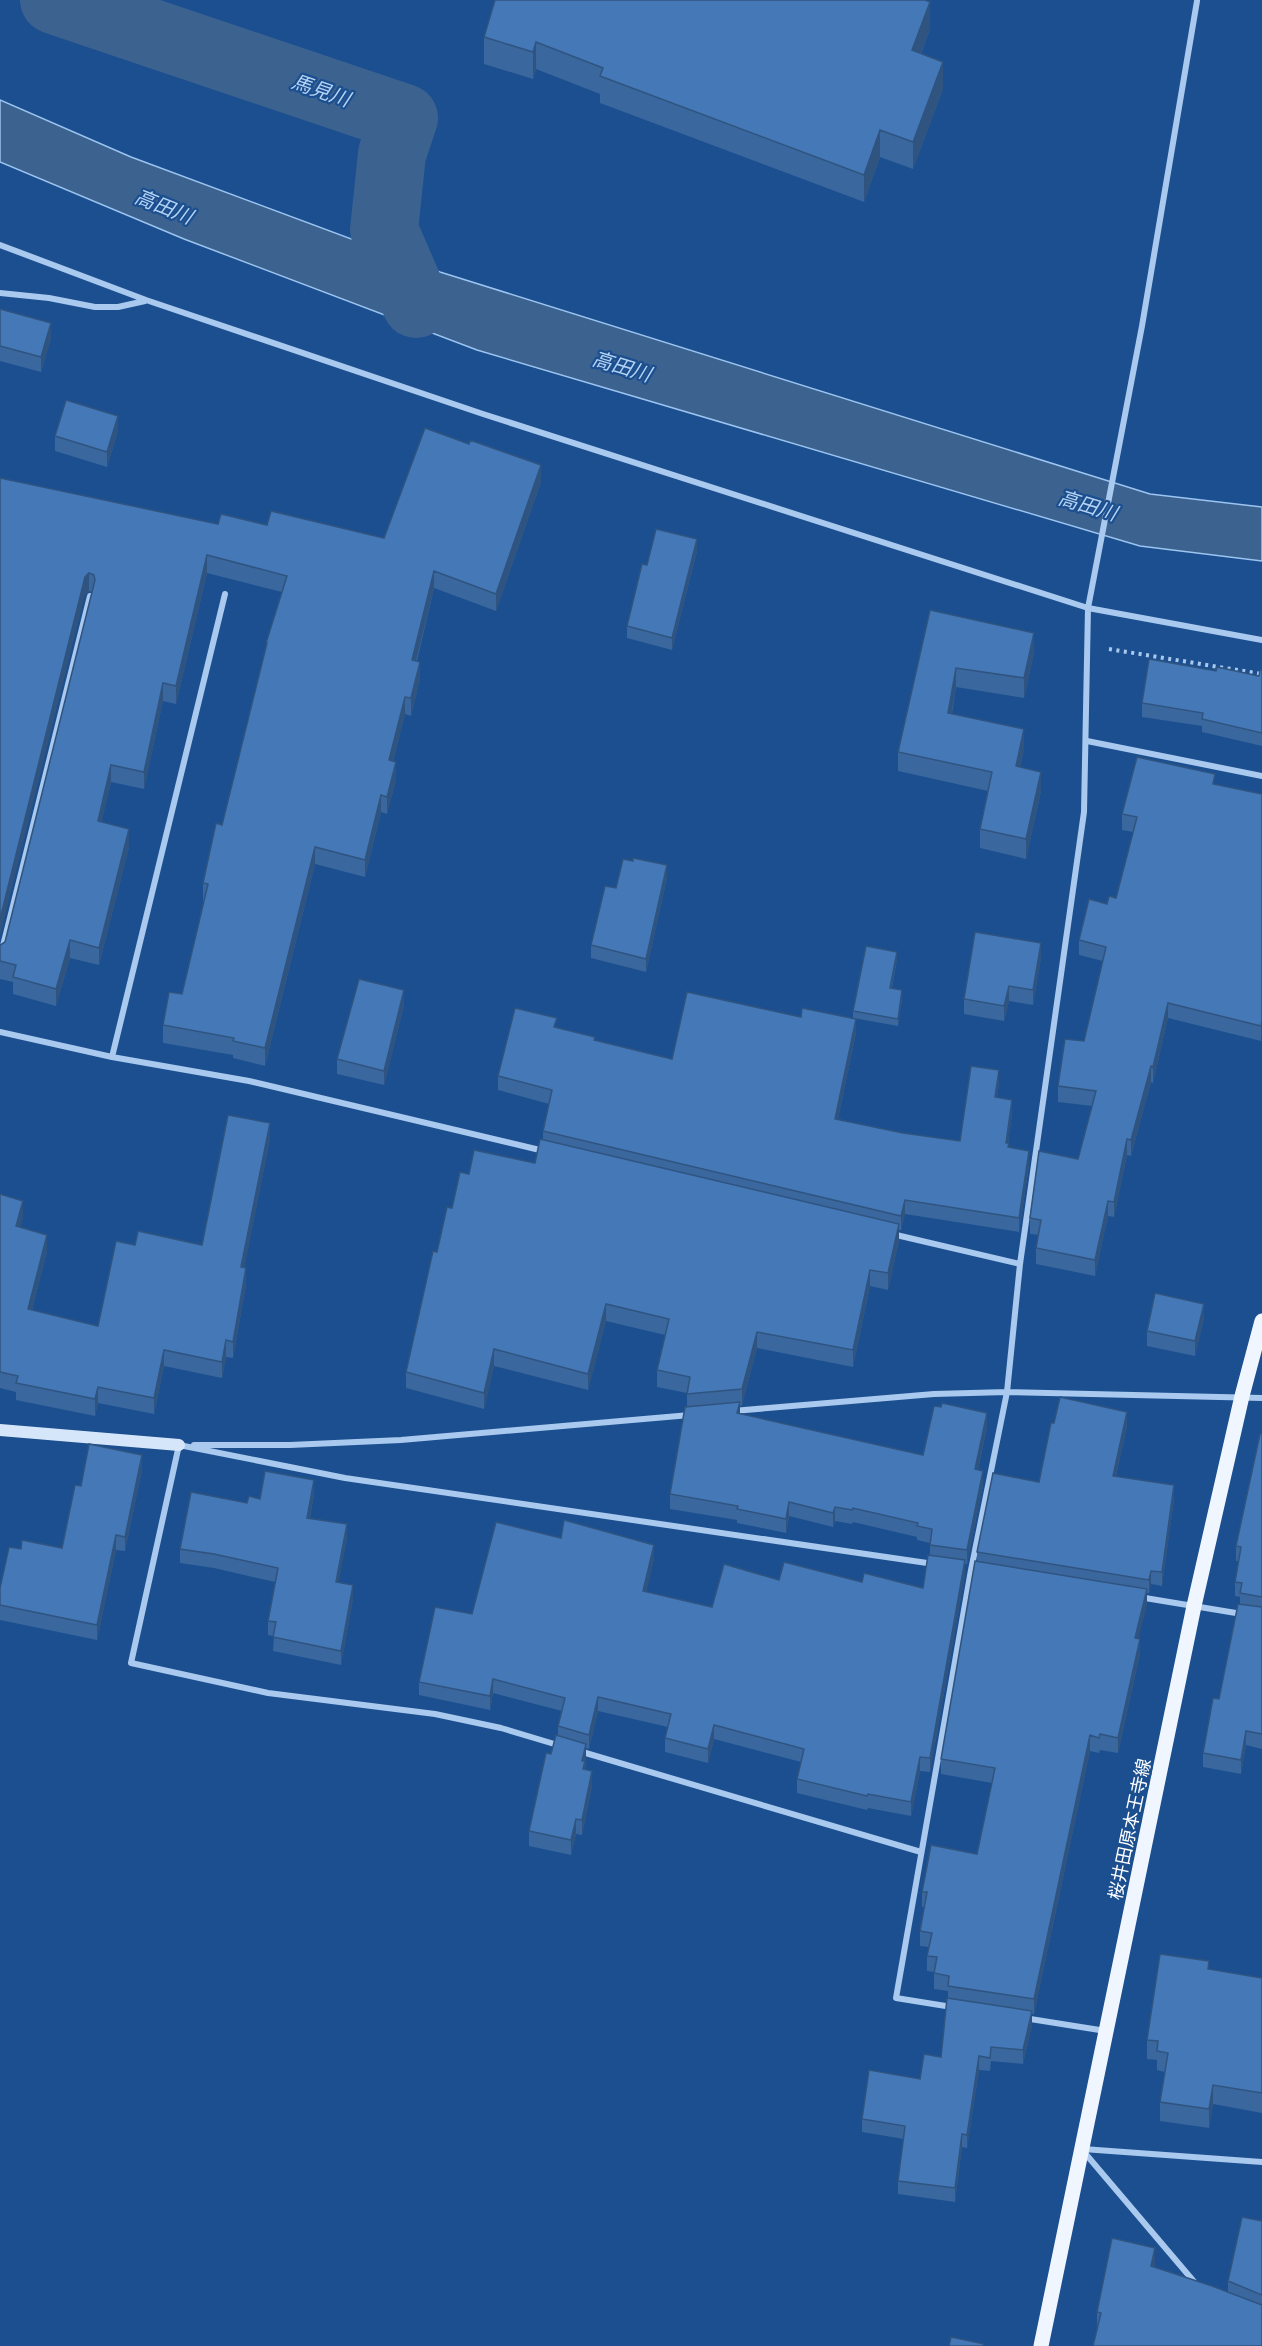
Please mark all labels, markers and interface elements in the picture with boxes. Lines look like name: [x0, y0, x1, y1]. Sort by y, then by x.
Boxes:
water label: 馬見川: [288, 67, 356, 113]
water label: 高田川: [131, 182, 199, 231]
water label: 高田川: [589, 344, 657, 388]
water label: 高田川: [1055, 483, 1123, 527]
street label: 桜井田原本王寺線: [1102, 1756, 1156, 1902]

